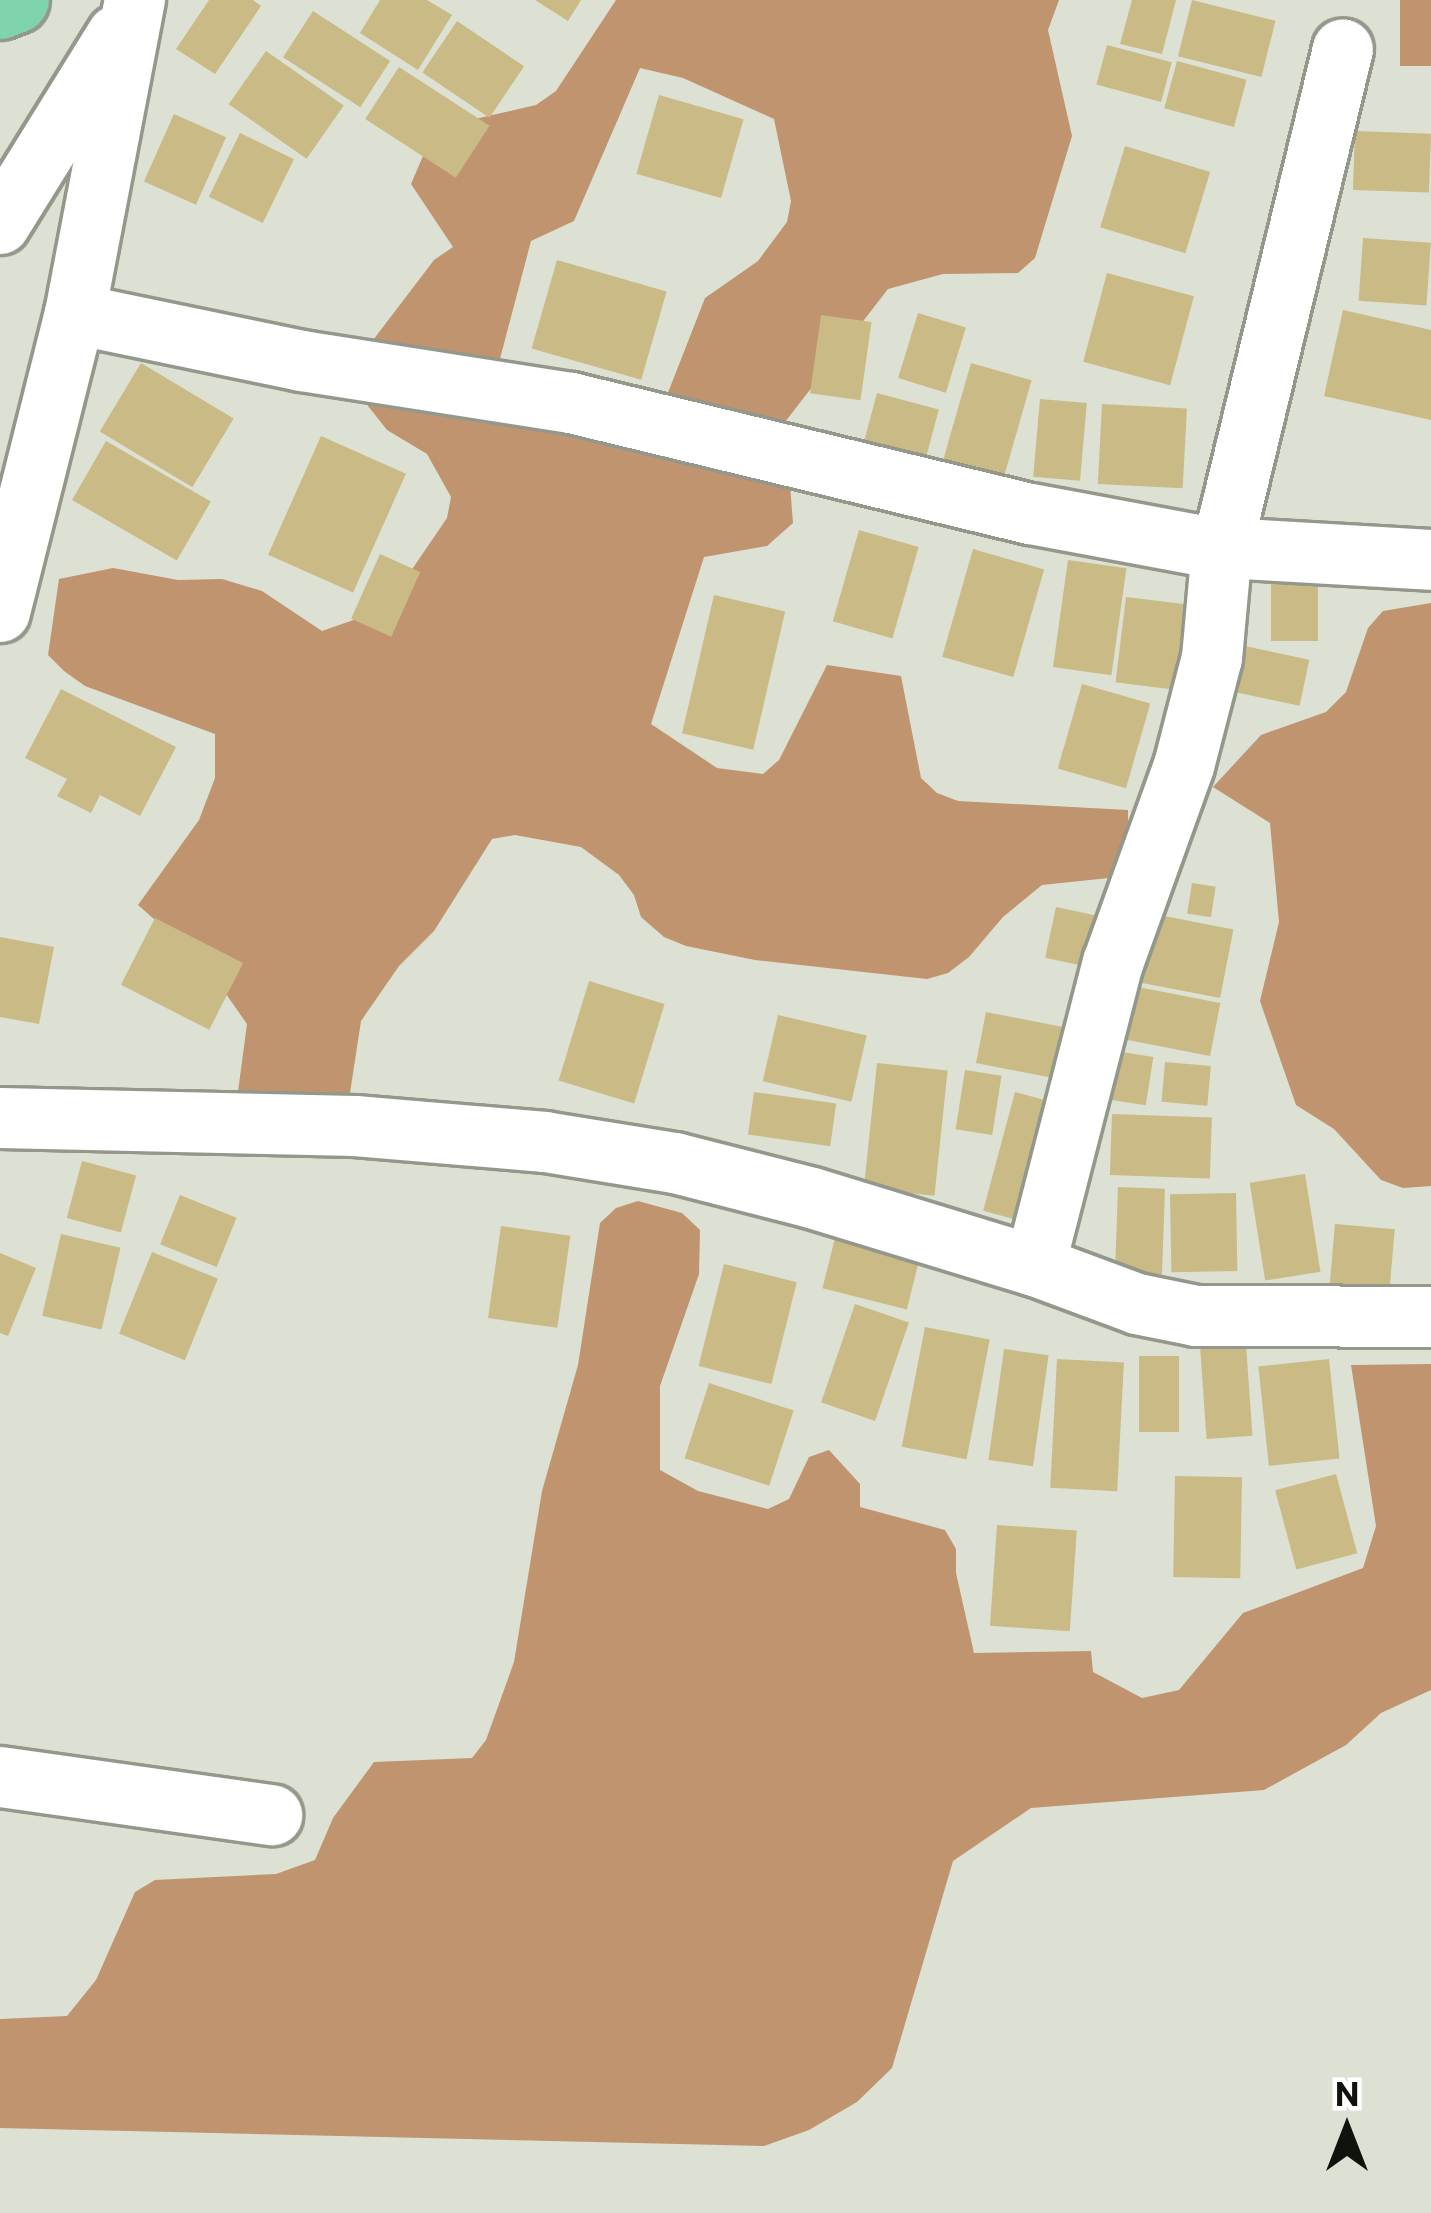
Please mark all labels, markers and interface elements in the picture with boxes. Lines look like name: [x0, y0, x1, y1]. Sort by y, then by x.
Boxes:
north arrow: [1287, 2069, 1407, 2189]
text: N: [1335, 2072, 1359, 2113]

